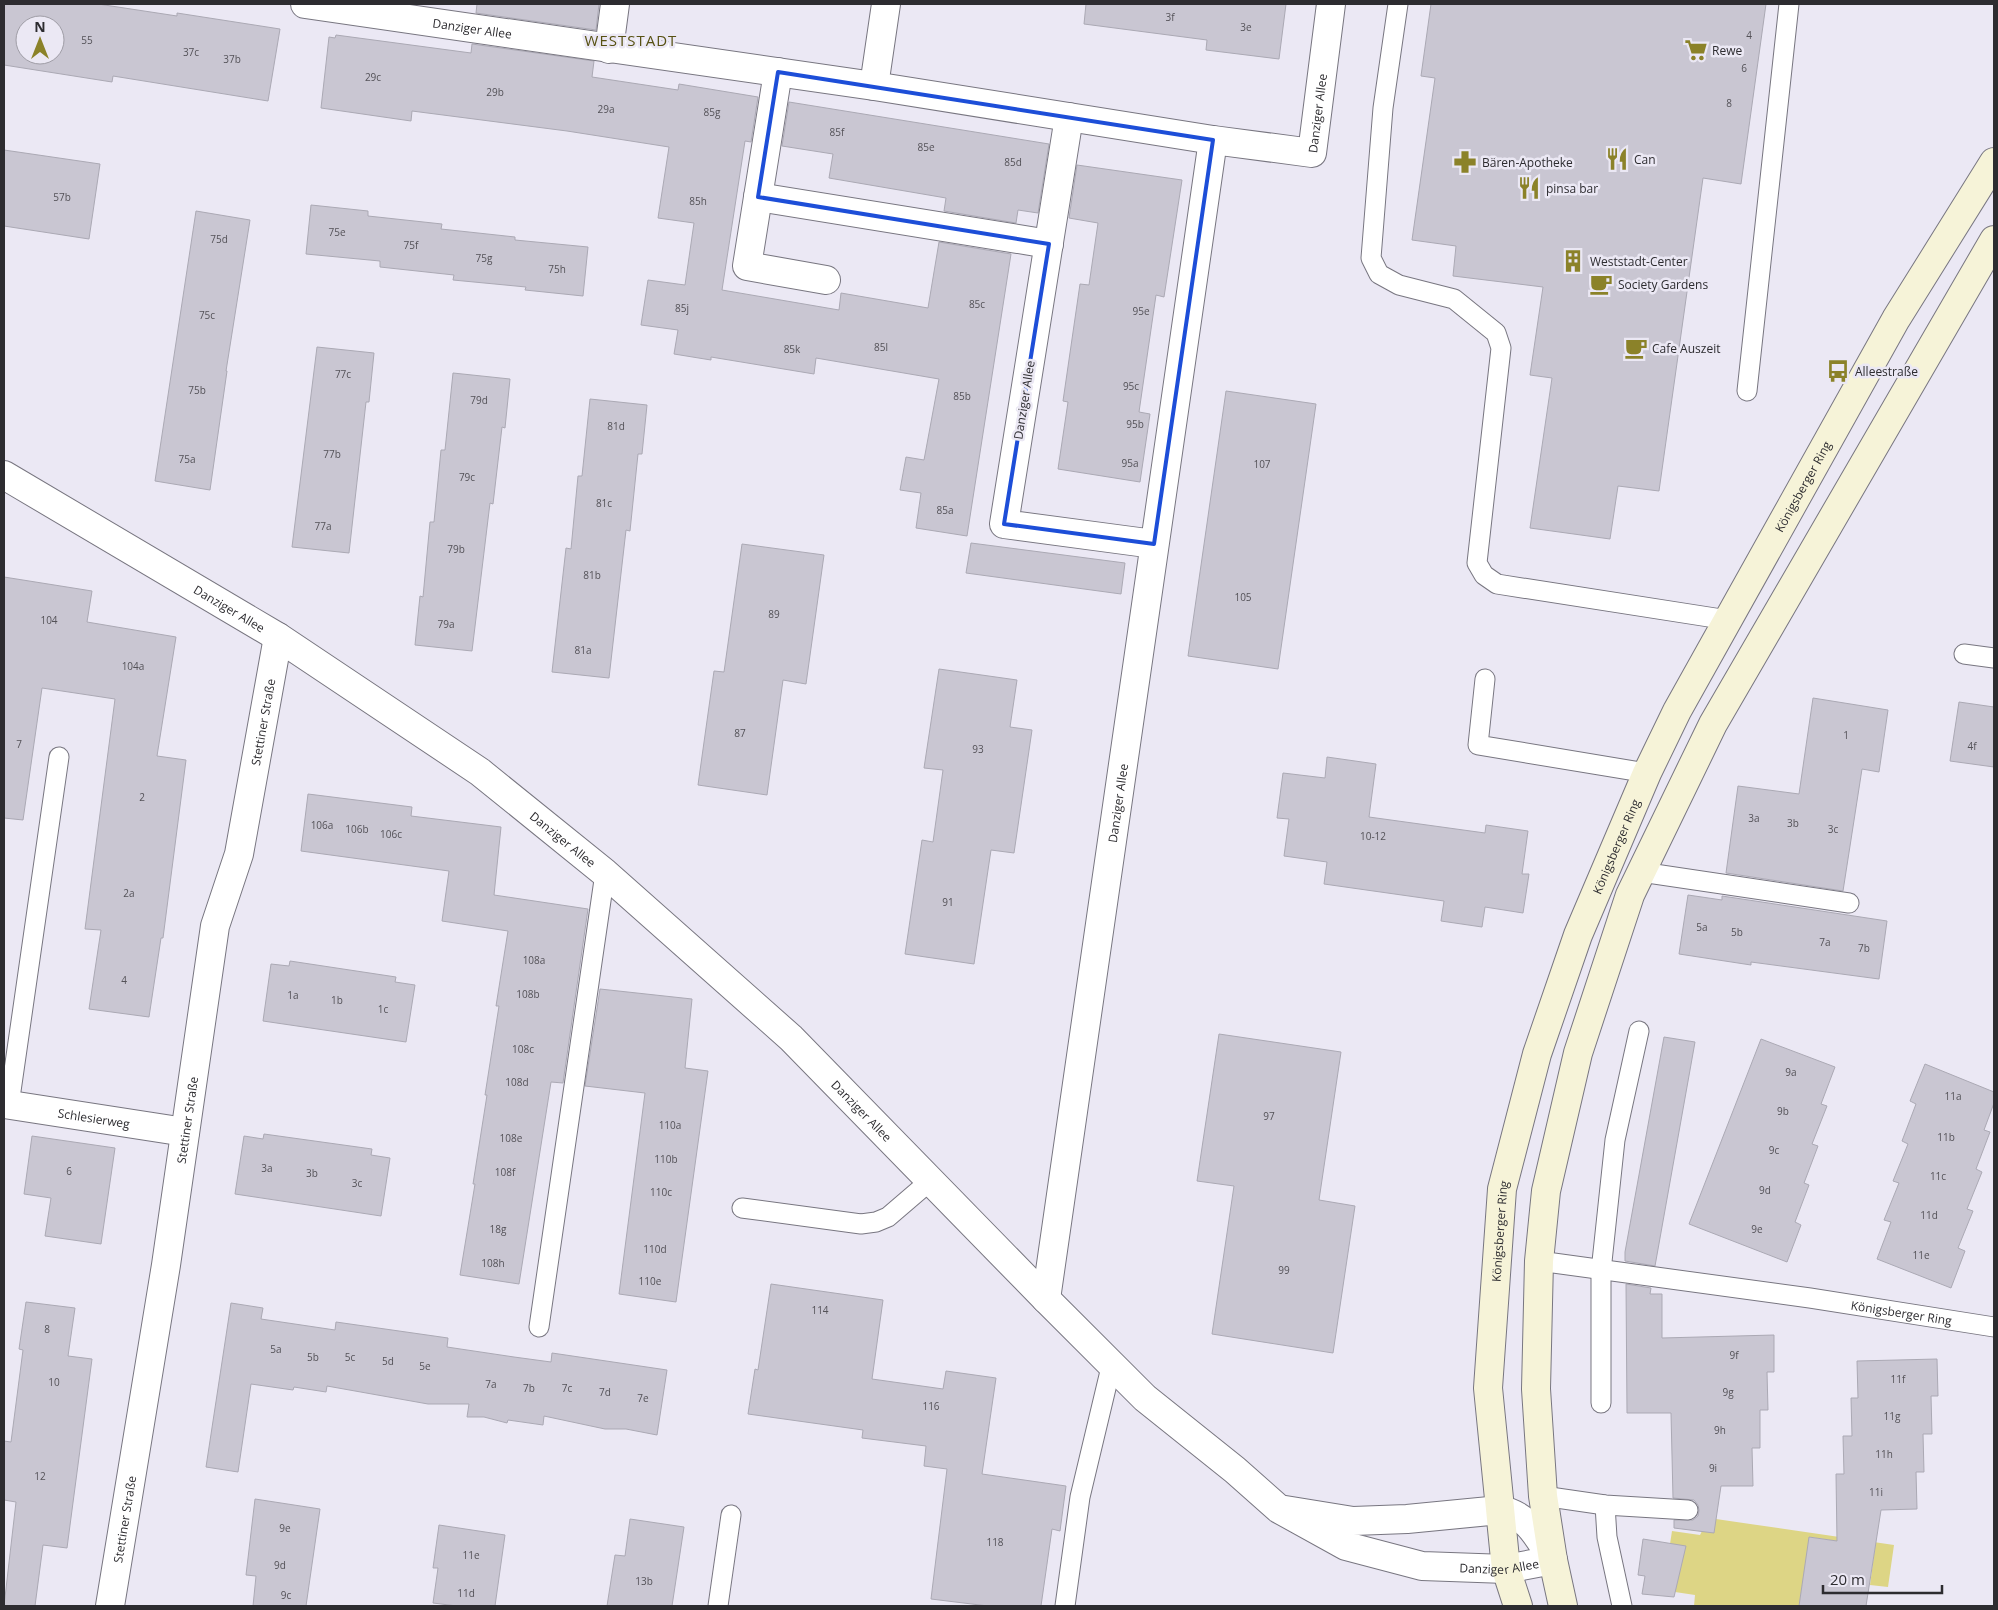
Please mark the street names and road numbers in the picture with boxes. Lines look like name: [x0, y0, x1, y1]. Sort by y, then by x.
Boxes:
street label: Danziger Allee: [432, 14, 513, 42]
street label: Danziger Allee: [1304, 72, 1331, 154]
street label: Danziger Allee: [1009, 359, 1039, 441]
street label: Königsberger Ring: [1770, 437, 1835, 535]
street label: Danziger Allee: [191, 581, 268, 636]
street label: Stettiner Straße: [247, 677, 279, 767]
street label: Danziger Allee: [1103, 762, 1132, 844]
street label: Königsberger Ring: [1588, 796, 1644, 896]
street label: Danziger Allee: [527, 807, 600, 871]
street label: Stettiner Straße: [172, 1075, 202, 1165]
street label: Danziger Allee: [828, 1076, 896, 1145]
street label: Schlesierweg: [57, 1104, 132, 1132]
street label: Königsberger Ring: [1487, 1178, 1513, 1283]
street label: Königsberger Ring: [1850, 1296, 1953, 1329]
street label: Stettiner Straße: [109, 1474, 140, 1564]
street label: Danziger Allee: [1459, 1554, 1540, 1578]

